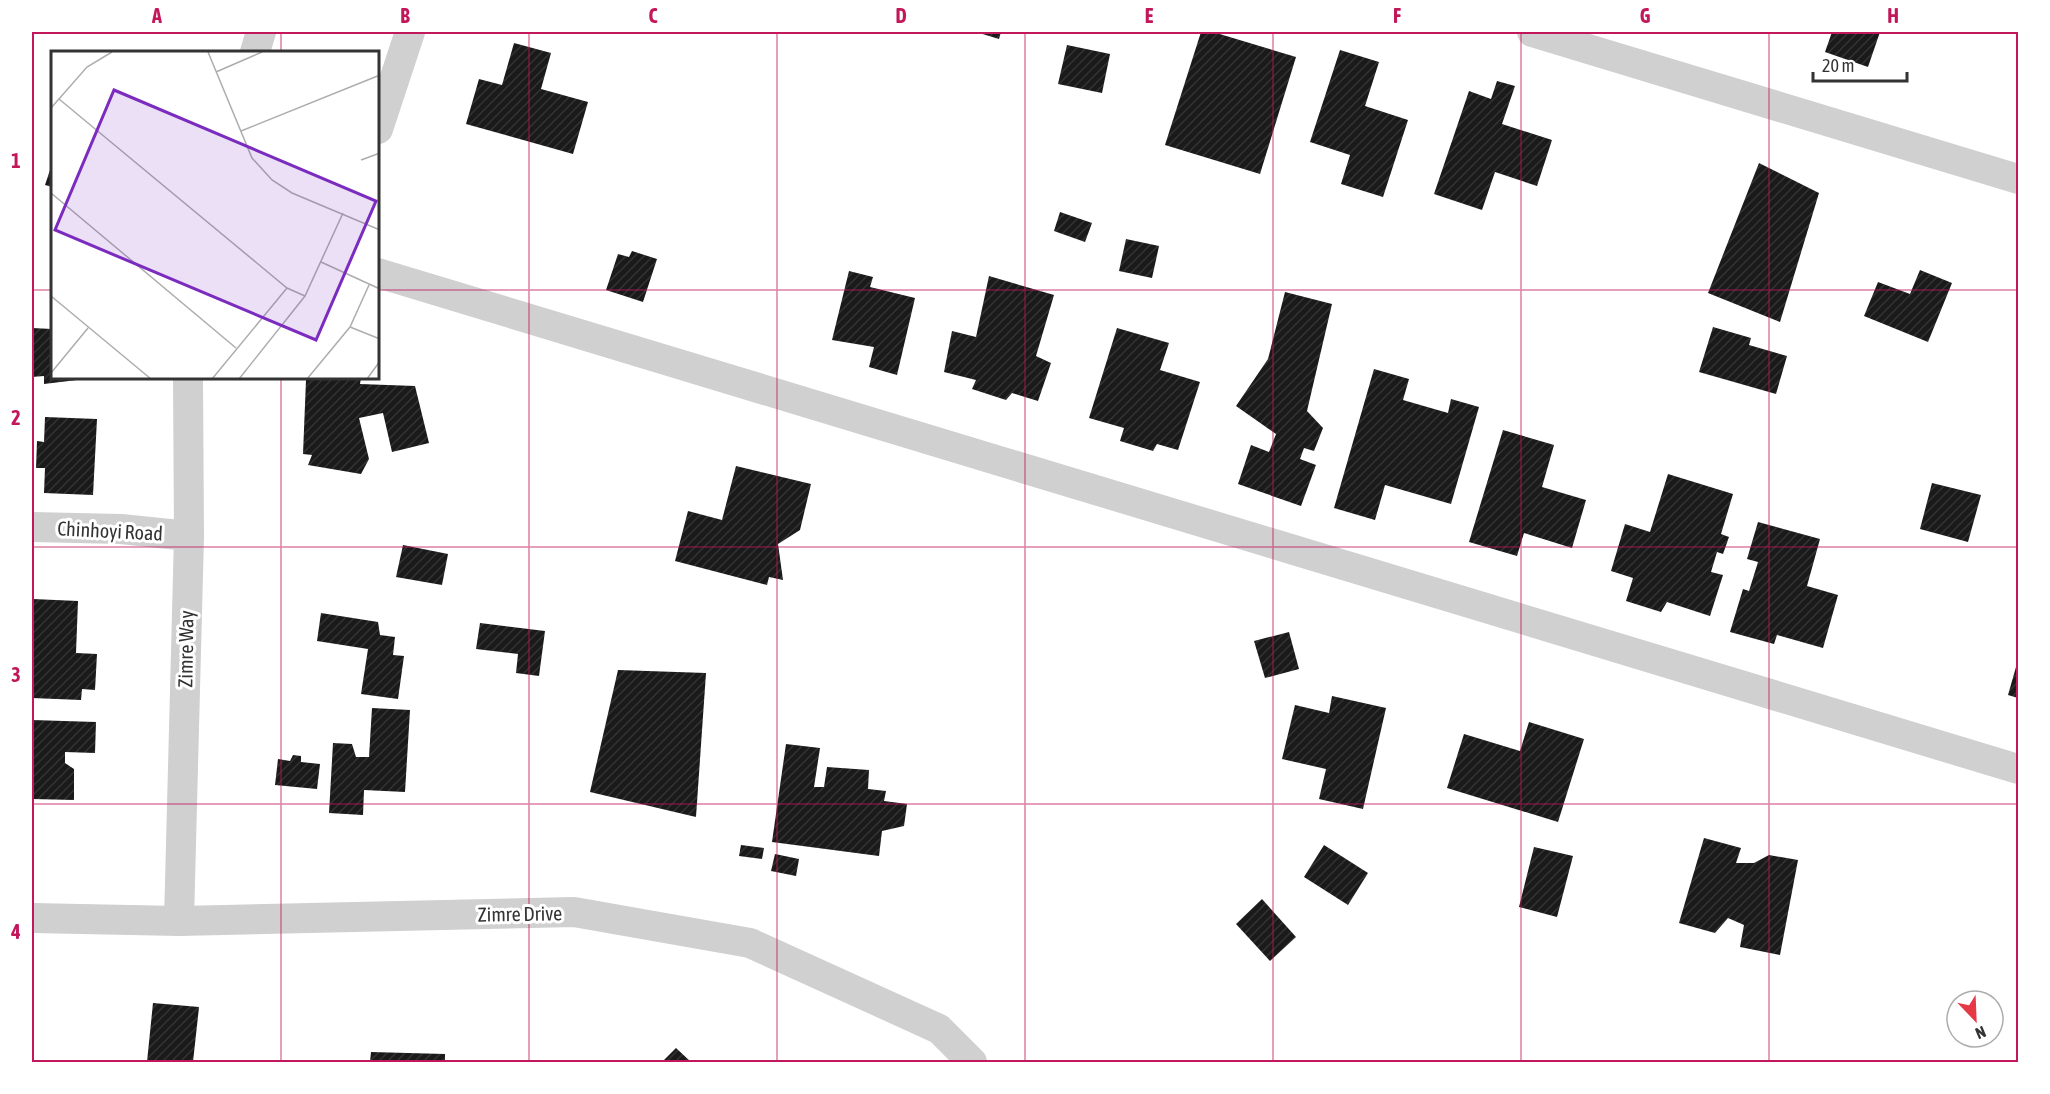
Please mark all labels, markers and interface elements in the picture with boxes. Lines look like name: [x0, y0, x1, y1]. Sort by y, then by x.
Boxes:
text: A: [151, 4, 162, 27]
text: B: [400, 4, 410, 27]
text: C: [649, 4, 658, 27]
text: D: [895, 4, 907, 27]
text: E: [1145, 4, 1154, 27]
text: F: [1393, 4, 1401, 27]
text: G: [1640, 4, 1651, 27]
text: H: [1887, 4, 1899, 27]
scale bar: [1813, 45, 1908, 83]
inset map: [51, 51, 380, 380]
text: 20 m: [1822, 55, 1854, 76]
text: 1: [11, 149, 21, 172]
text: 2: [11, 406, 21, 429]
street label: Chinhoyi Road: [57, 516, 163, 545]
street label: Zimre Way: [173, 610, 198, 688]
text: 3: [11, 663, 21, 686]
street label: Zimre Drive: [478, 901, 562, 926]
text: 4: [10, 920, 21, 943]
north arrow: [1945, 989, 2005, 1049]
text: N: [1973, 1023, 1989, 1043]

